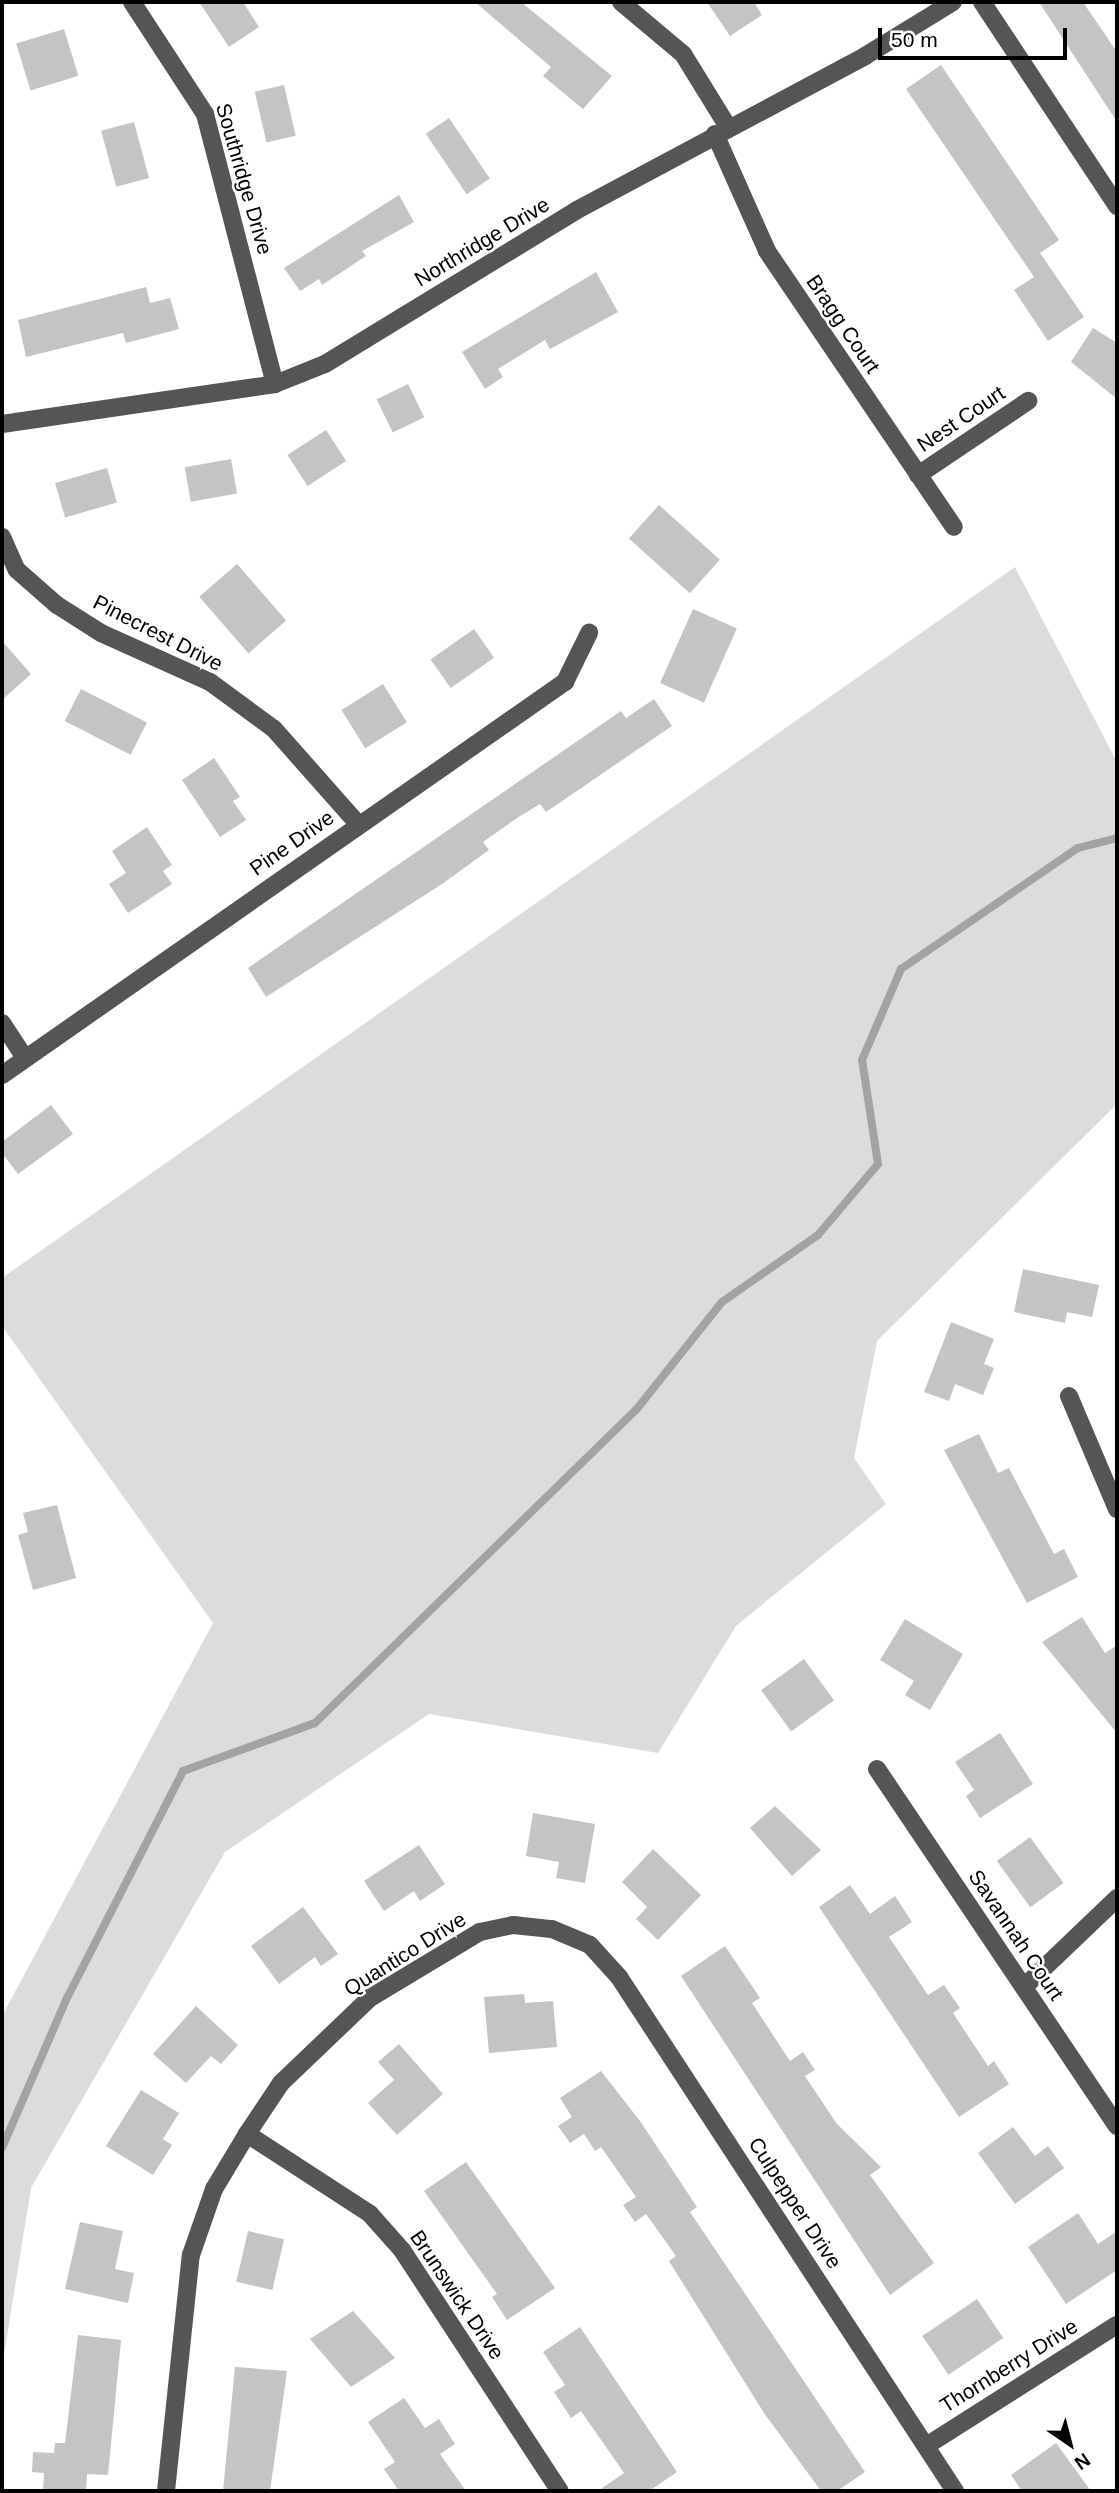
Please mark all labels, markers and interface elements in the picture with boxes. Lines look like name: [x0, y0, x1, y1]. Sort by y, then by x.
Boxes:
scale bar: [881, 14, 1070, 58]
text: 50 m: [891, 28, 938, 51]
street label: Southridge Drive: [210, 100, 278, 258]
street label: Northridge Drive: [410, 192, 554, 292]
street label: Bragg Court: [801, 270, 885, 378]
street label: Nest Court: [912, 380, 1010, 458]
street label: Pinecrest Drive: [89, 589, 227, 677]
street label: Pine Drive: [245, 805, 339, 881]
street label: Savannah Court: [963, 1865, 1069, 2005]
street label: Quantico Drive: [339, 1907, 471, 2001]
street label: Culpepper Drive: [743, 2133, 847, 2273]
street label: Brunswick Drive: [404, 2226, 510, 2364]
street label: Thornberry Drive: [936, 2314, 1082, 2418]
north arrow: [1035, 2409, 1105, 2479]
text: N: [1071, 2449, 1094, 2474]

